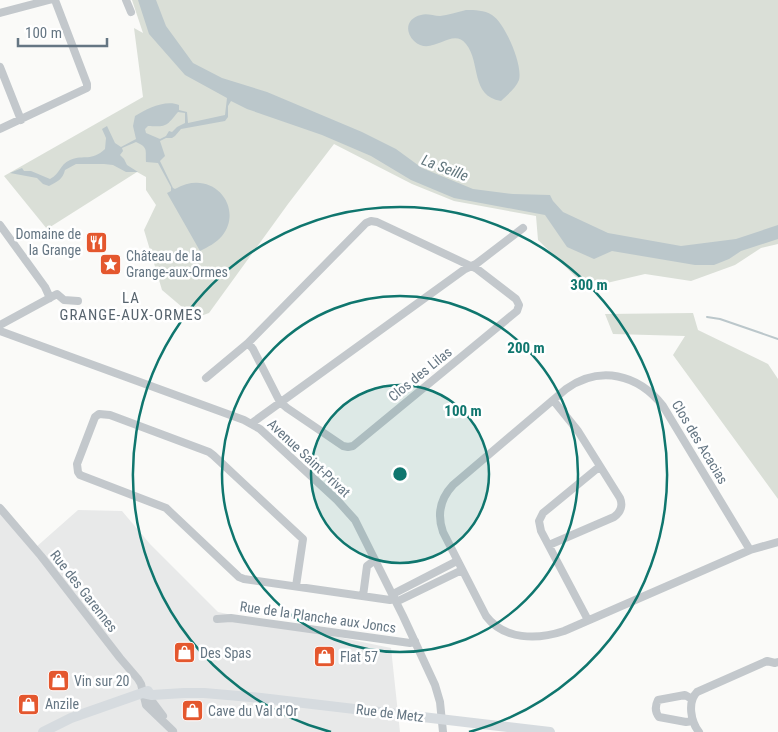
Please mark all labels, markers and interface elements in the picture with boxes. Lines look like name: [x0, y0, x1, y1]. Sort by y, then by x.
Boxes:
scale bar: [18, 15, 106, 47]
text: 100 m: [25, 24, 62, 42]
water label: La Seille: [419, 151, 471, 185]
place label: Domaine de la Grange: [15, 226, 81, 258]
restaurant icon: Domaine de la Grange: [85, 230, 109, 254]
place label: Château de la Grange-aux-Ormes: [126, 248, 228, 280]
place icon: Château de la Grange-aux-Ormes: [98, 252, 122, 276]
text: 300 m: [570, 276, 608, 294]
district label: LA GRANGE-AUX-ORMES: [60, 289, 202, 324]
text: 200 m: [507, 339, 545, 357]
street label: Clos des Lilas: [385, 344, 455, 404]
street label: Clos des Acacias: [669, 397, 731, 487]
text: 100 m: [444, 402, 482, 420]
street label: Avenue Saint-Privat: [264, 416, 354, 500]
centre of rings: [391, 465, 409, 483]
street label: Rue des Garennes: [47, 547, 121, 635]
street label: Rue de la Planche aux Joncs: [239, 598, 397, 636]
shop icon: Des Spas: [172, 641, 196, 665]
place label: Des Spas: [200, 645, 251, 661]
shop icon: Flat 57: [312, 645, 336, 669]
place label: Flat 57: [340, 649, 378, 665]
shop icon: Vin sur 20: [46, 669, 70, 693]
place label: Vin sur 20: [74, 673, 130, 689]
shop icon: Anzile: [17, 692, 41, 716]
place label: Anzile: [45, 696, 79, 712]
shop icon: Cave du Val d'Or: [180, 699, 204, 723]
street label: Rue de Metz: [355, 701, 425, 725]
place label: Cave du Val d'Or: [208, 703, 298, 719]

